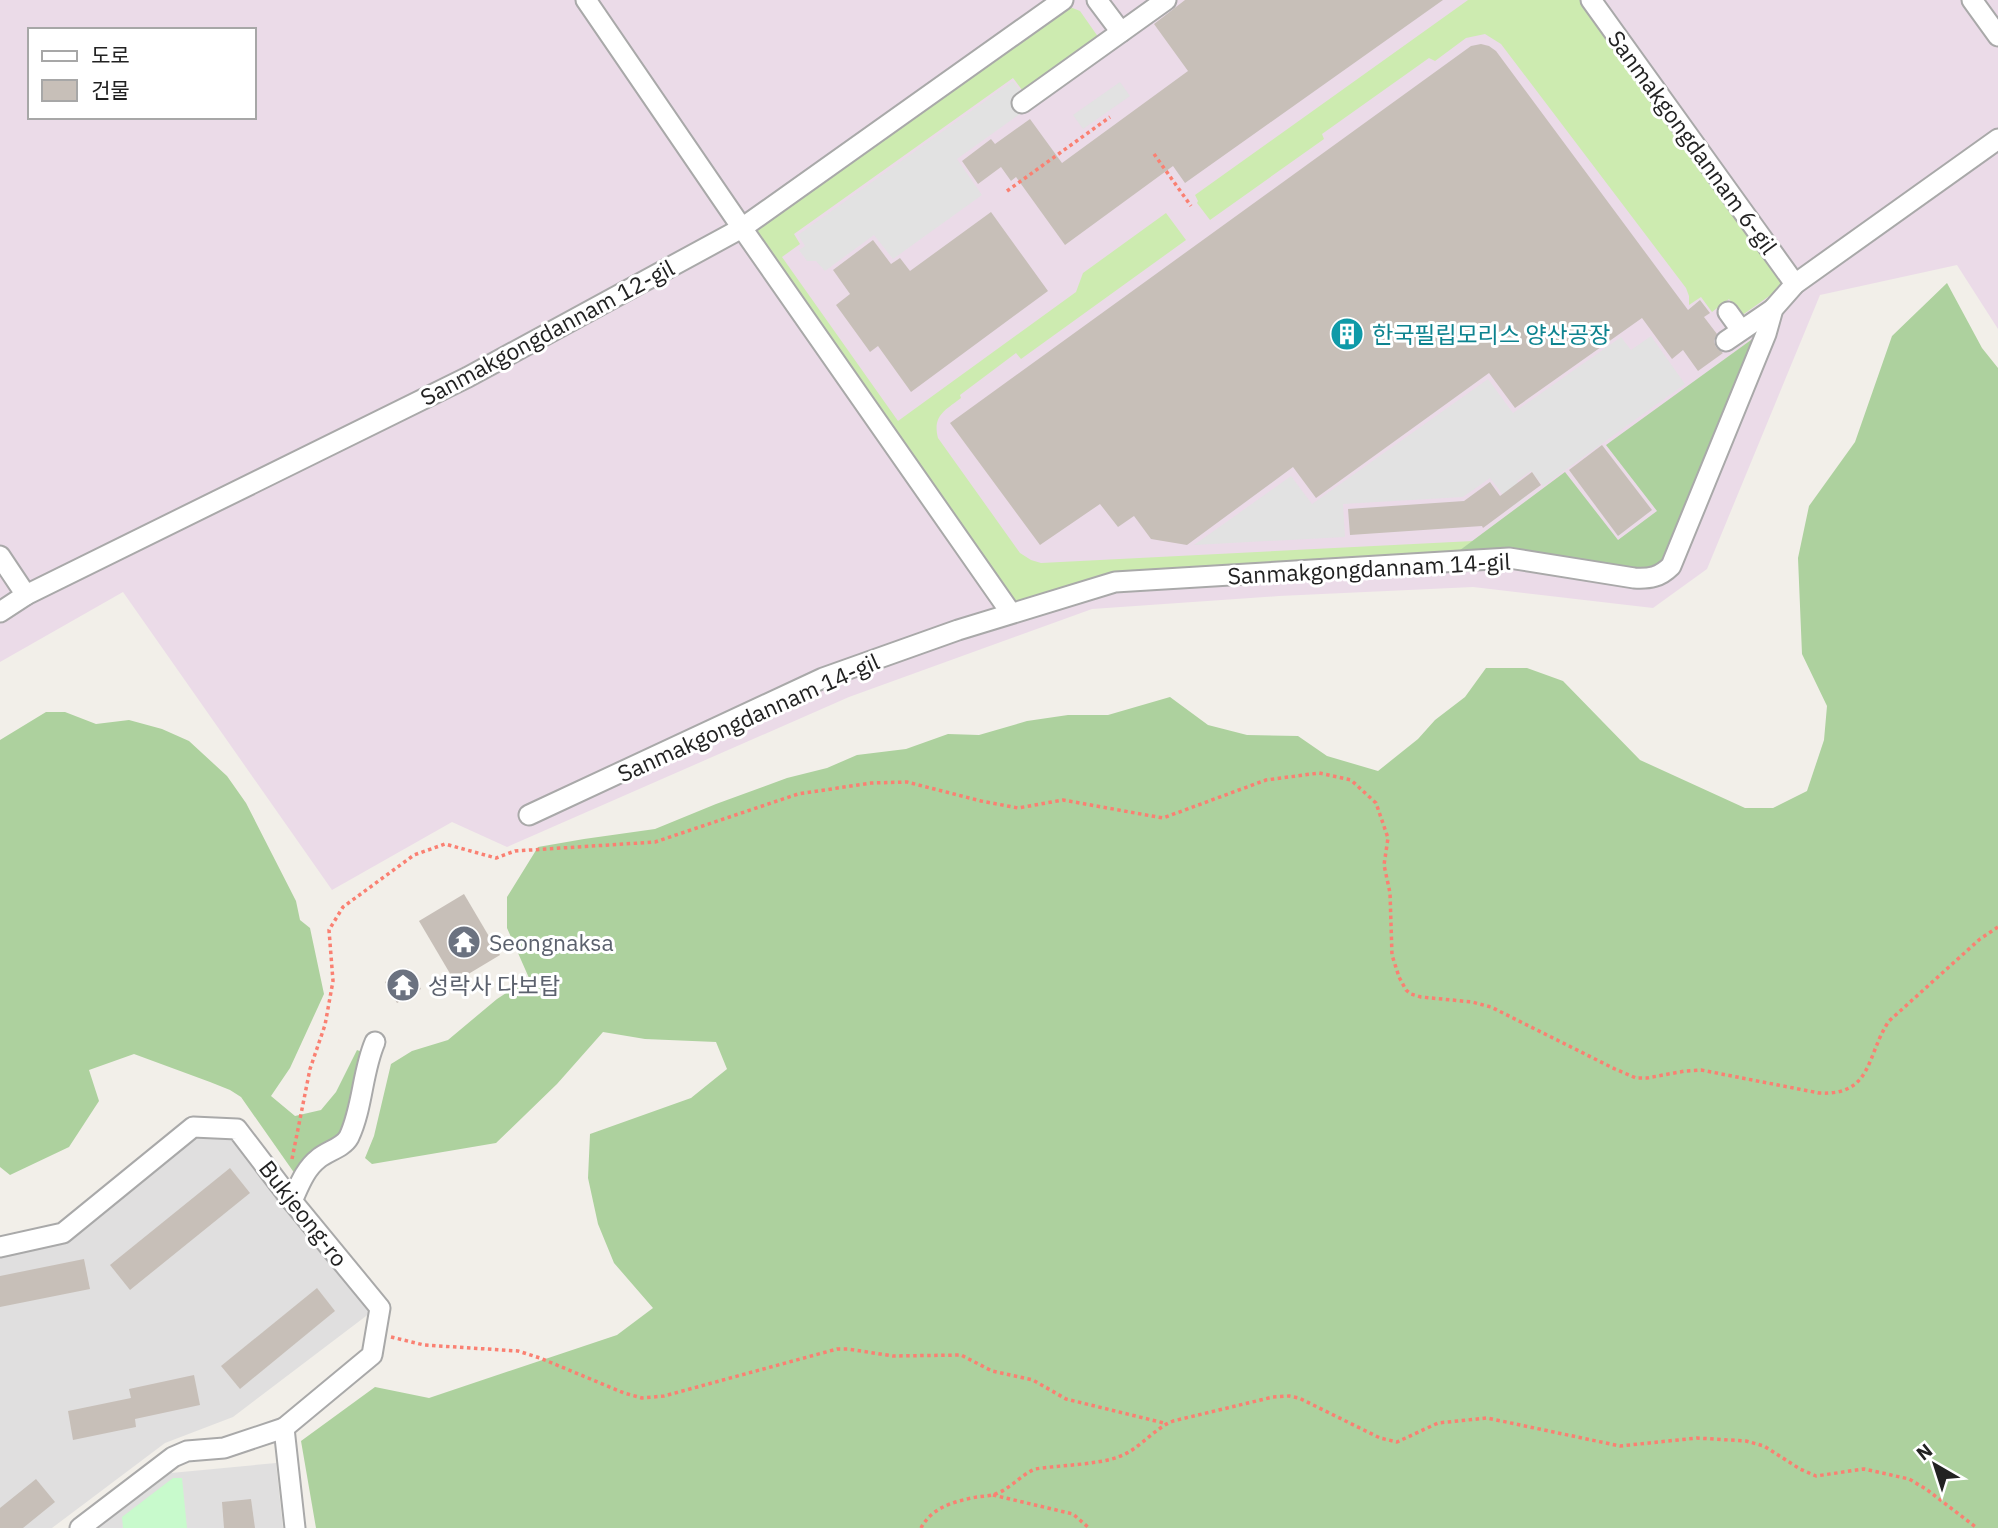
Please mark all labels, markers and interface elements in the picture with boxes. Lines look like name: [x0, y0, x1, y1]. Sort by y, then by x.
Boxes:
street label: Sanmakgongdannam 6-gil: [1602, 24, 1784, 260]
legend: [28, 28, 256, 119]
text: 도로: [91, 41, 130, 69]
text: 건물: [91, 76, 130, 104]
street label: Sanmakgongdannam 12-gil: [415, 252, 679, 412]
building icon: 한국필립모리스 양산공장: [1328, 315, 1366, 353]
place label: 한국필립모리스 양산공장: [1372, 319, 1610, 349]
street label: Sanmakgongdannam 14-gil: [1227, 546, 1511, 590]
street label: Sanmakgongdannam 14-gil: [612, 646, 884, 788]
temple icon: Seongnaksa: [445, 923, 483, 961]
place label: Seongnaksa: [489, 927, 614, 957]
temple icon: 성락사 다보탑: [384, 966, 422, 1004]
place label: 성락사 다보탑: [428, 970, 560, 1000]
street label: Bukjeong-ro: [253, 1154, 355, 1272]
north arrow: [1900, 1430, 1970, 1500]
text: N: [1911, 1438, 1937, 1465]

